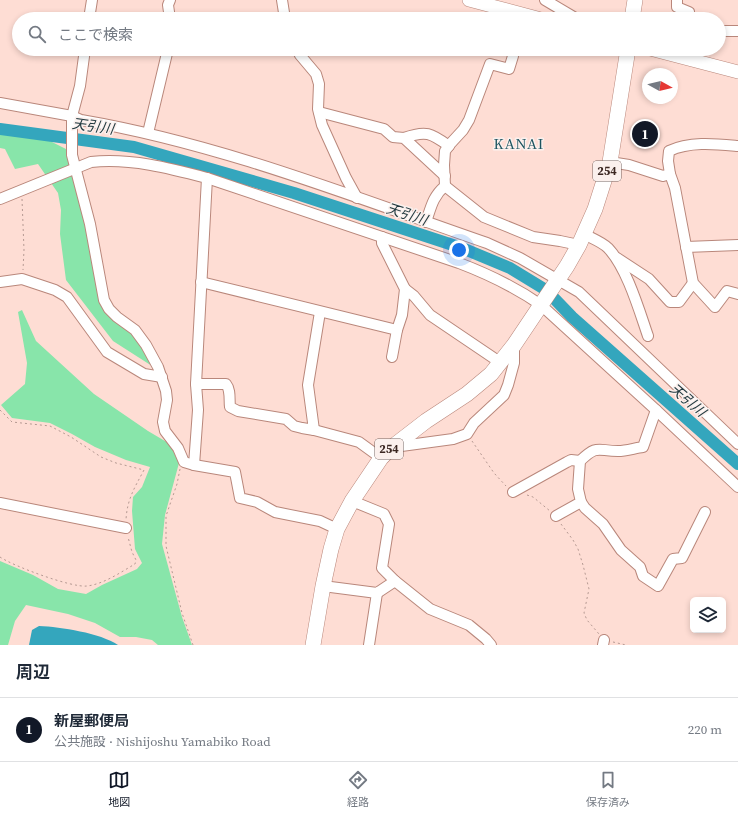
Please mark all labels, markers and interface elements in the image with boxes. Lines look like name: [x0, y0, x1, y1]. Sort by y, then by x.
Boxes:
search box: [12, 12, 726, 56]
icon: search: [26, 23, 48, 45]
text: ここで検索: [58, 24, 133, 45]
north arrow: [642, 68, 678, 104]
water label: 天引川: [71, 113, 117, 139]
pin: 1: [632, 119, 658, 149]
district label: KANAI: [494, 133, 544, 154]
road number: 254: [593, 161, 621, 181]
water label: 天引川: [384, 198, 432, 231]
your location: [449, 240, 469, 260]
water label: 天引川: [666, 379, 712, 423]
road number: 254: [375, 439, 403, 459]
map controls: [690, 597, 726, 633]
button: layers: [690, 597, 726, 633]
text: 周辺: [16, 660, 50, 684]
text: 新屋郵便局: [54, 710, 129, 731]
text: 1: [25, 721, 33, 738]
text: 220 m: [688, 721, 722, 738]
text: 公共施設 · Nishijoshu Yamabiko Road: [54, 733, 271, 750]
tab: 地図: [108, 769, 130, 810]
tab: 経路: [347, 769, 369, 810]
tab: 保存済み: [586, 769, 630, 810]

